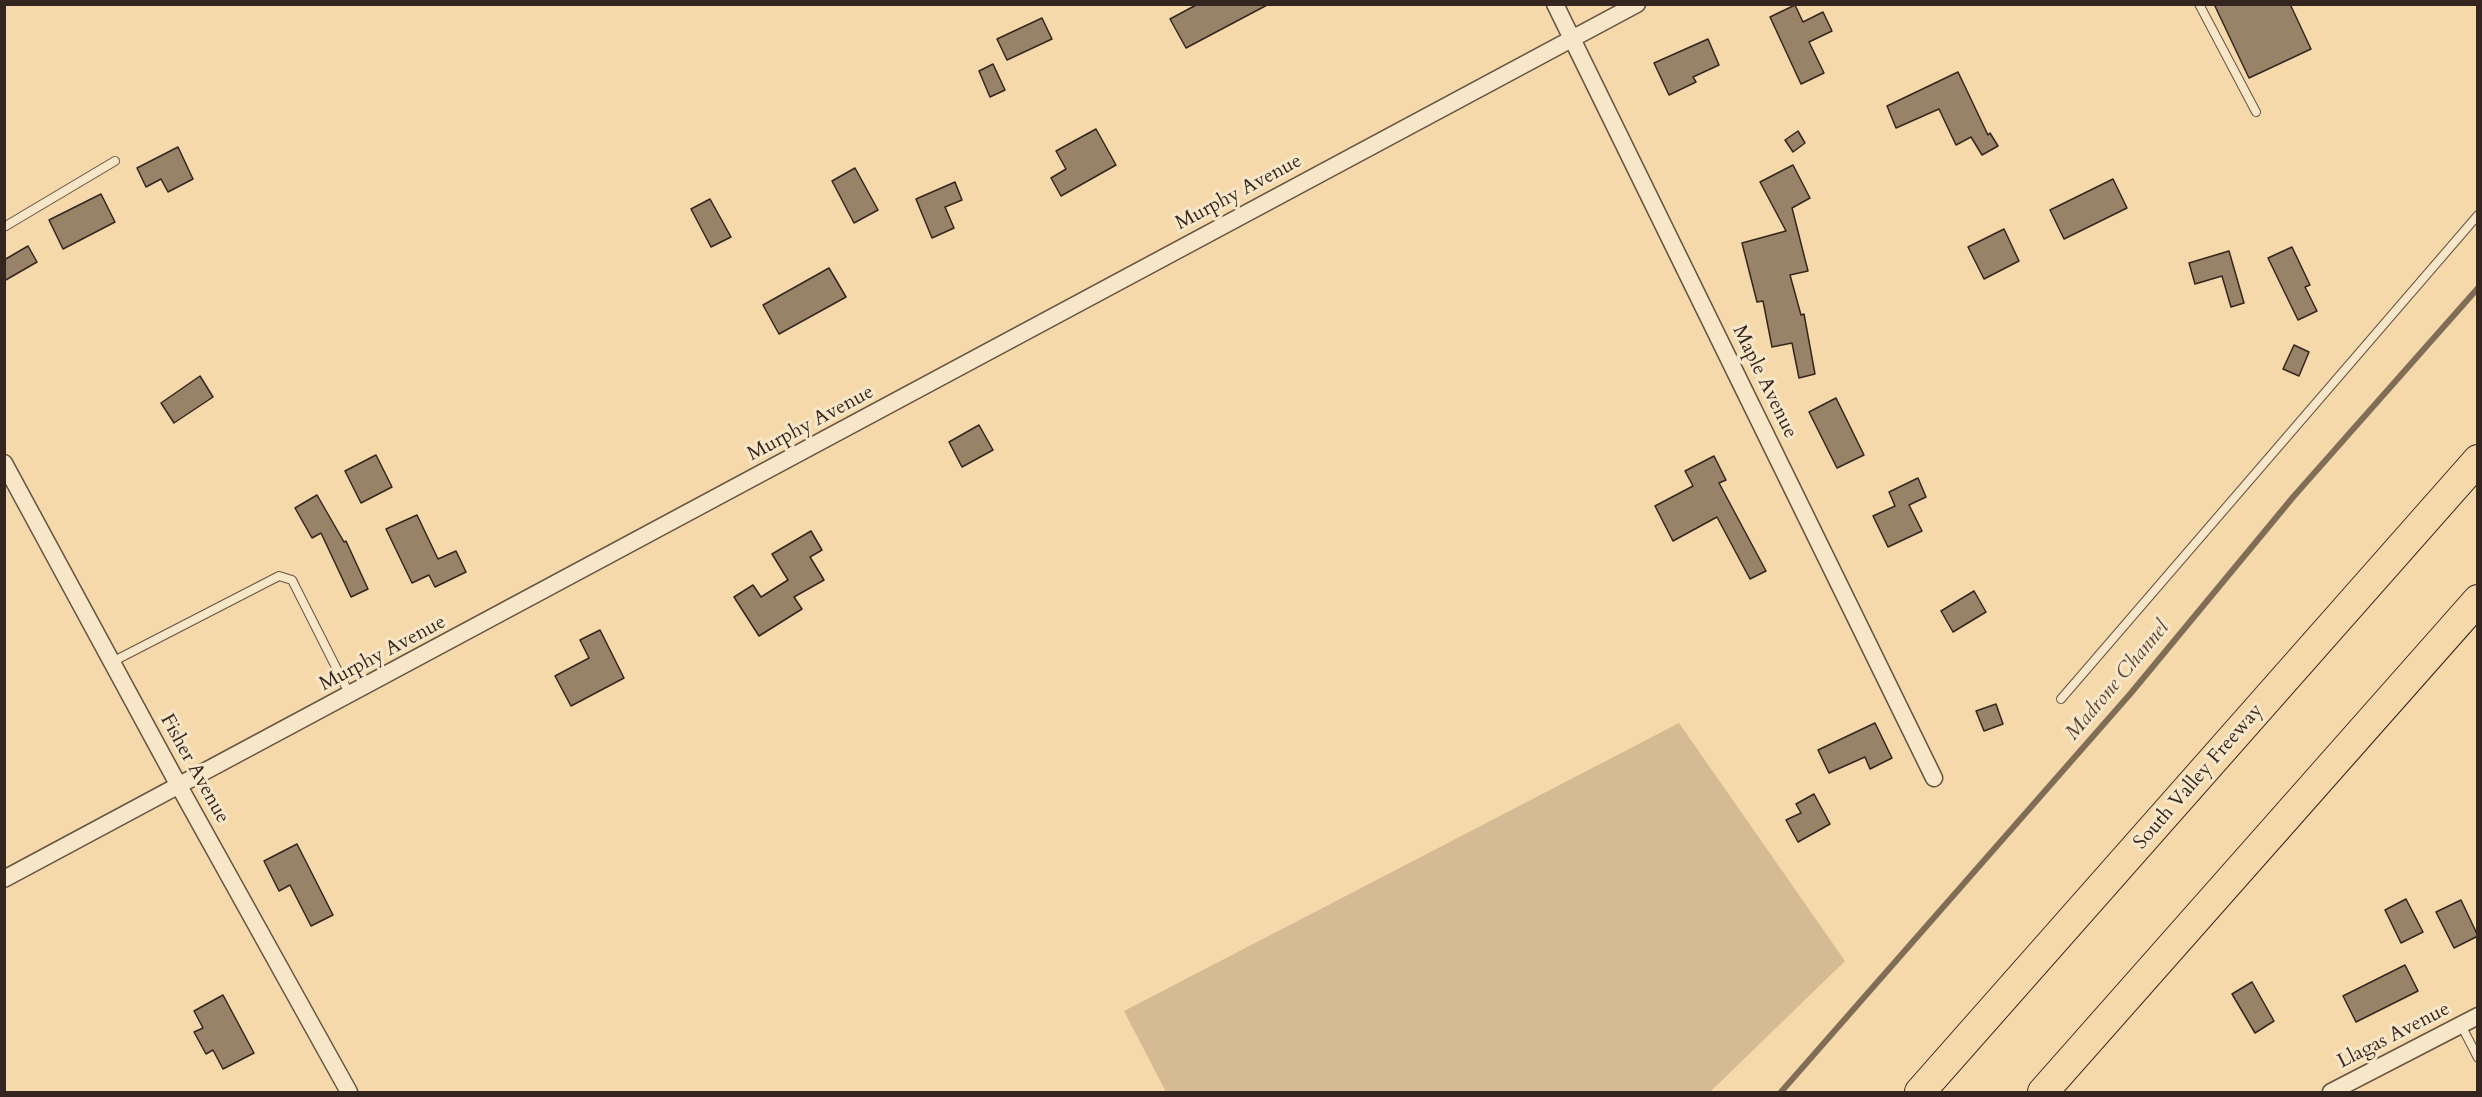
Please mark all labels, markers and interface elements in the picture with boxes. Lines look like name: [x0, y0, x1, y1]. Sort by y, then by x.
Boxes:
street label: Murphy Avenue: [1172, 150, 1306, 236]
street label: Maple Avenue: [1726, 322, 1802, 442]
street label: Murphy Avenue: [744, 381, 878, 467]
street label: Murphy Avenue: [316, 611, 450, 697]
water label: Madrone Channel: [2061, 616, 2175, 746]
street label: South Valley Freeway: [2129, 699, 2269, 855]
street label: Fisher Avenue: [154, 710, 234, 828]
street label: Llagas Avenue: [2334, 997, 2454, 1075]

